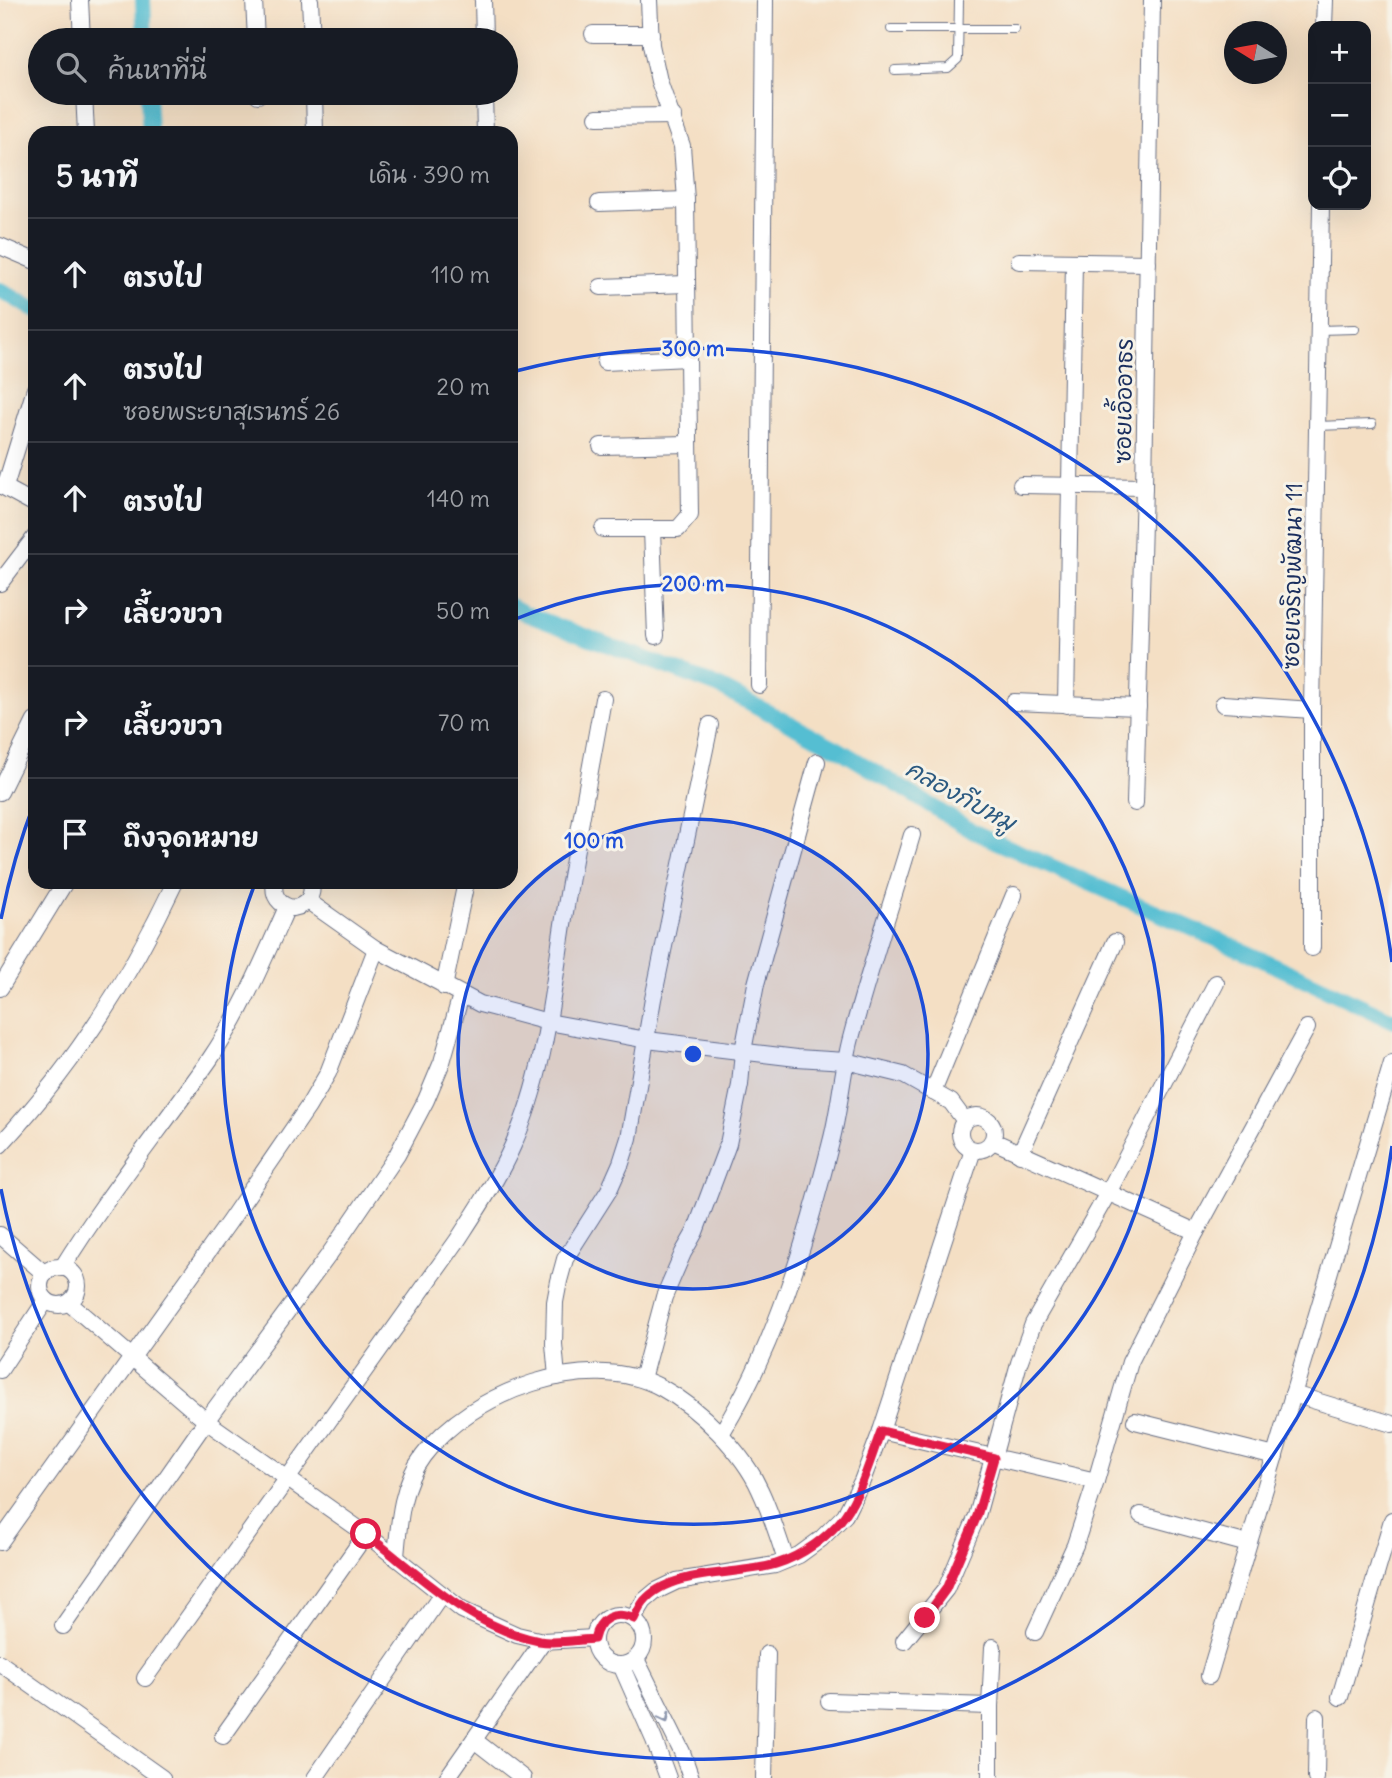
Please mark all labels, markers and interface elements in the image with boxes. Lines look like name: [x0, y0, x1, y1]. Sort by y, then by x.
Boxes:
north arrow: [1224, 21, 1287, 84]
map controls: [1308, 21, 1371, 210]
button: +: [1308, 21, 1371, 84]
search box: [28, 28, 518, 105]
icon: search: [52, 48, 90, 86]
text: ค้นหาที่นี่: [108, 53, 207, 86]
button: −: [1308, 84, 1371, 147]
button: locate: [1308, 147, 1371, 210]
text: 5 นาที: [56, 157, 138, 195]
text: เดิน · 390 m: [368, 160, 490, 189]
icon: ahead: [56, 255, 94, 293]
text: 110 m: [431, 260, 490, 289]
text: ตรงไป: [123, 261, 203, 294]
text: 300 m: [662, 335, 725, 362]
street label: ซอยเอิ้ออาธร: [1100, 338, 1139, 464]
text: ตรงไป: [123, 353, 203, 386]
icon: ahead: [56, 367, 94, 405]
text: 20 m: [437, 372, 490, 401]
text: ซอยพระยาสุเรนทร์ 26: [123, 397, 340, 426]
icon: ahead: [56, 479, 94, 517]
street label: ซอยเจริญพัฒนา 11: [1276, 482, 1308, 670]
text: 140 m: [427, 484, 490, 513]
text: ตรงไป: [123, 485, 203, 518]
text: 200 m: [662, 570, 725, 597]
icon: right: [56, 591, 94, 629]
text: 50 m: [436, 596, 490, 625]
text: เลี้ยวขวา: [123, 597, 223, 630]
icon: right: [56, 703, 94, 741]
text: 70 m: [438, 708, 490, 737]
text: เลี้ยวขวา: [123, 709, 223, 742]
water label: คลองกีบหมู: [899, 753, 1023, 842]
icon: arrive: [56, 815, 94, 853]
text: ถึงจุดหมาย: [123, 821, 259, 854]
text: 100 m: [564, 827, 624, 854]
centre of rings: [681, 1042, 705, 1066]
route start: [350, 1518, 381, 1549]
route end: [909, 1602, 940, 1633]
one-way arrow: [657, 1711, 671, 1723]

